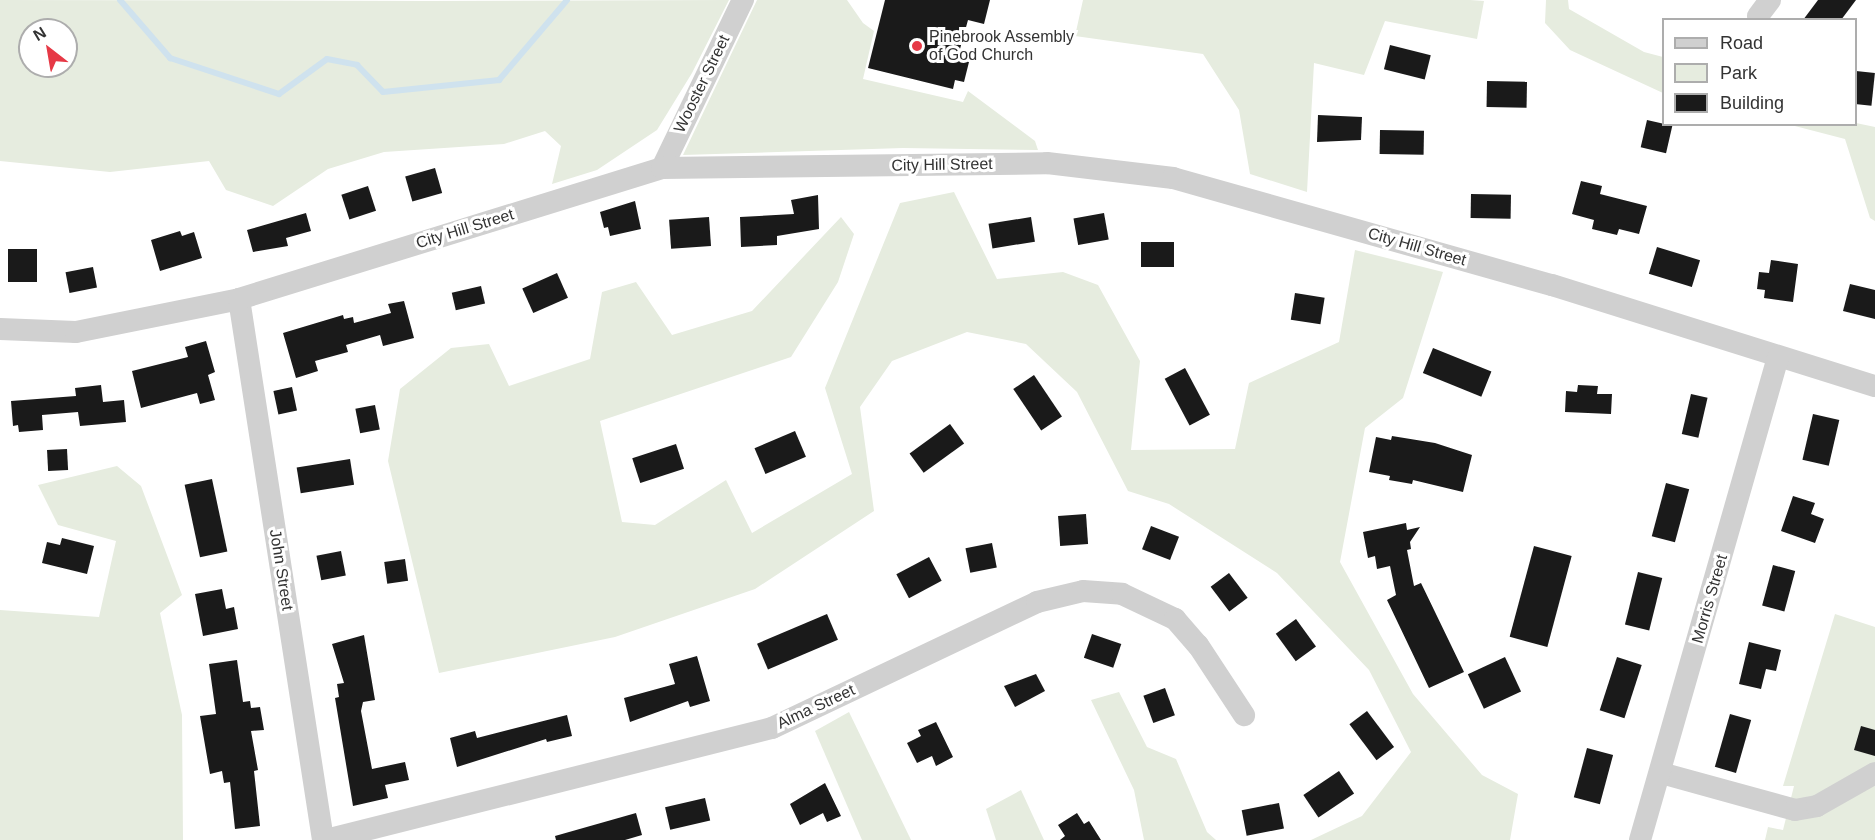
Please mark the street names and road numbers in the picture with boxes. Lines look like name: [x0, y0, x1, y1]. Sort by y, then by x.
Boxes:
street label: Wooster Street: [670, 32, 734, 136]
street label: City Hill Street: [891, 155, 993, 175]
street label: City Hill Street: [414, 205, 516, 253]
street label: City Hill Street: [1366, 224, 1468, 270]
street label: John Street: [265, 528, 297, 612]
street label: Morris Street: [1688, 552, 1732, 646]
street label: Alma Street: [774, 681, 858, 733]

